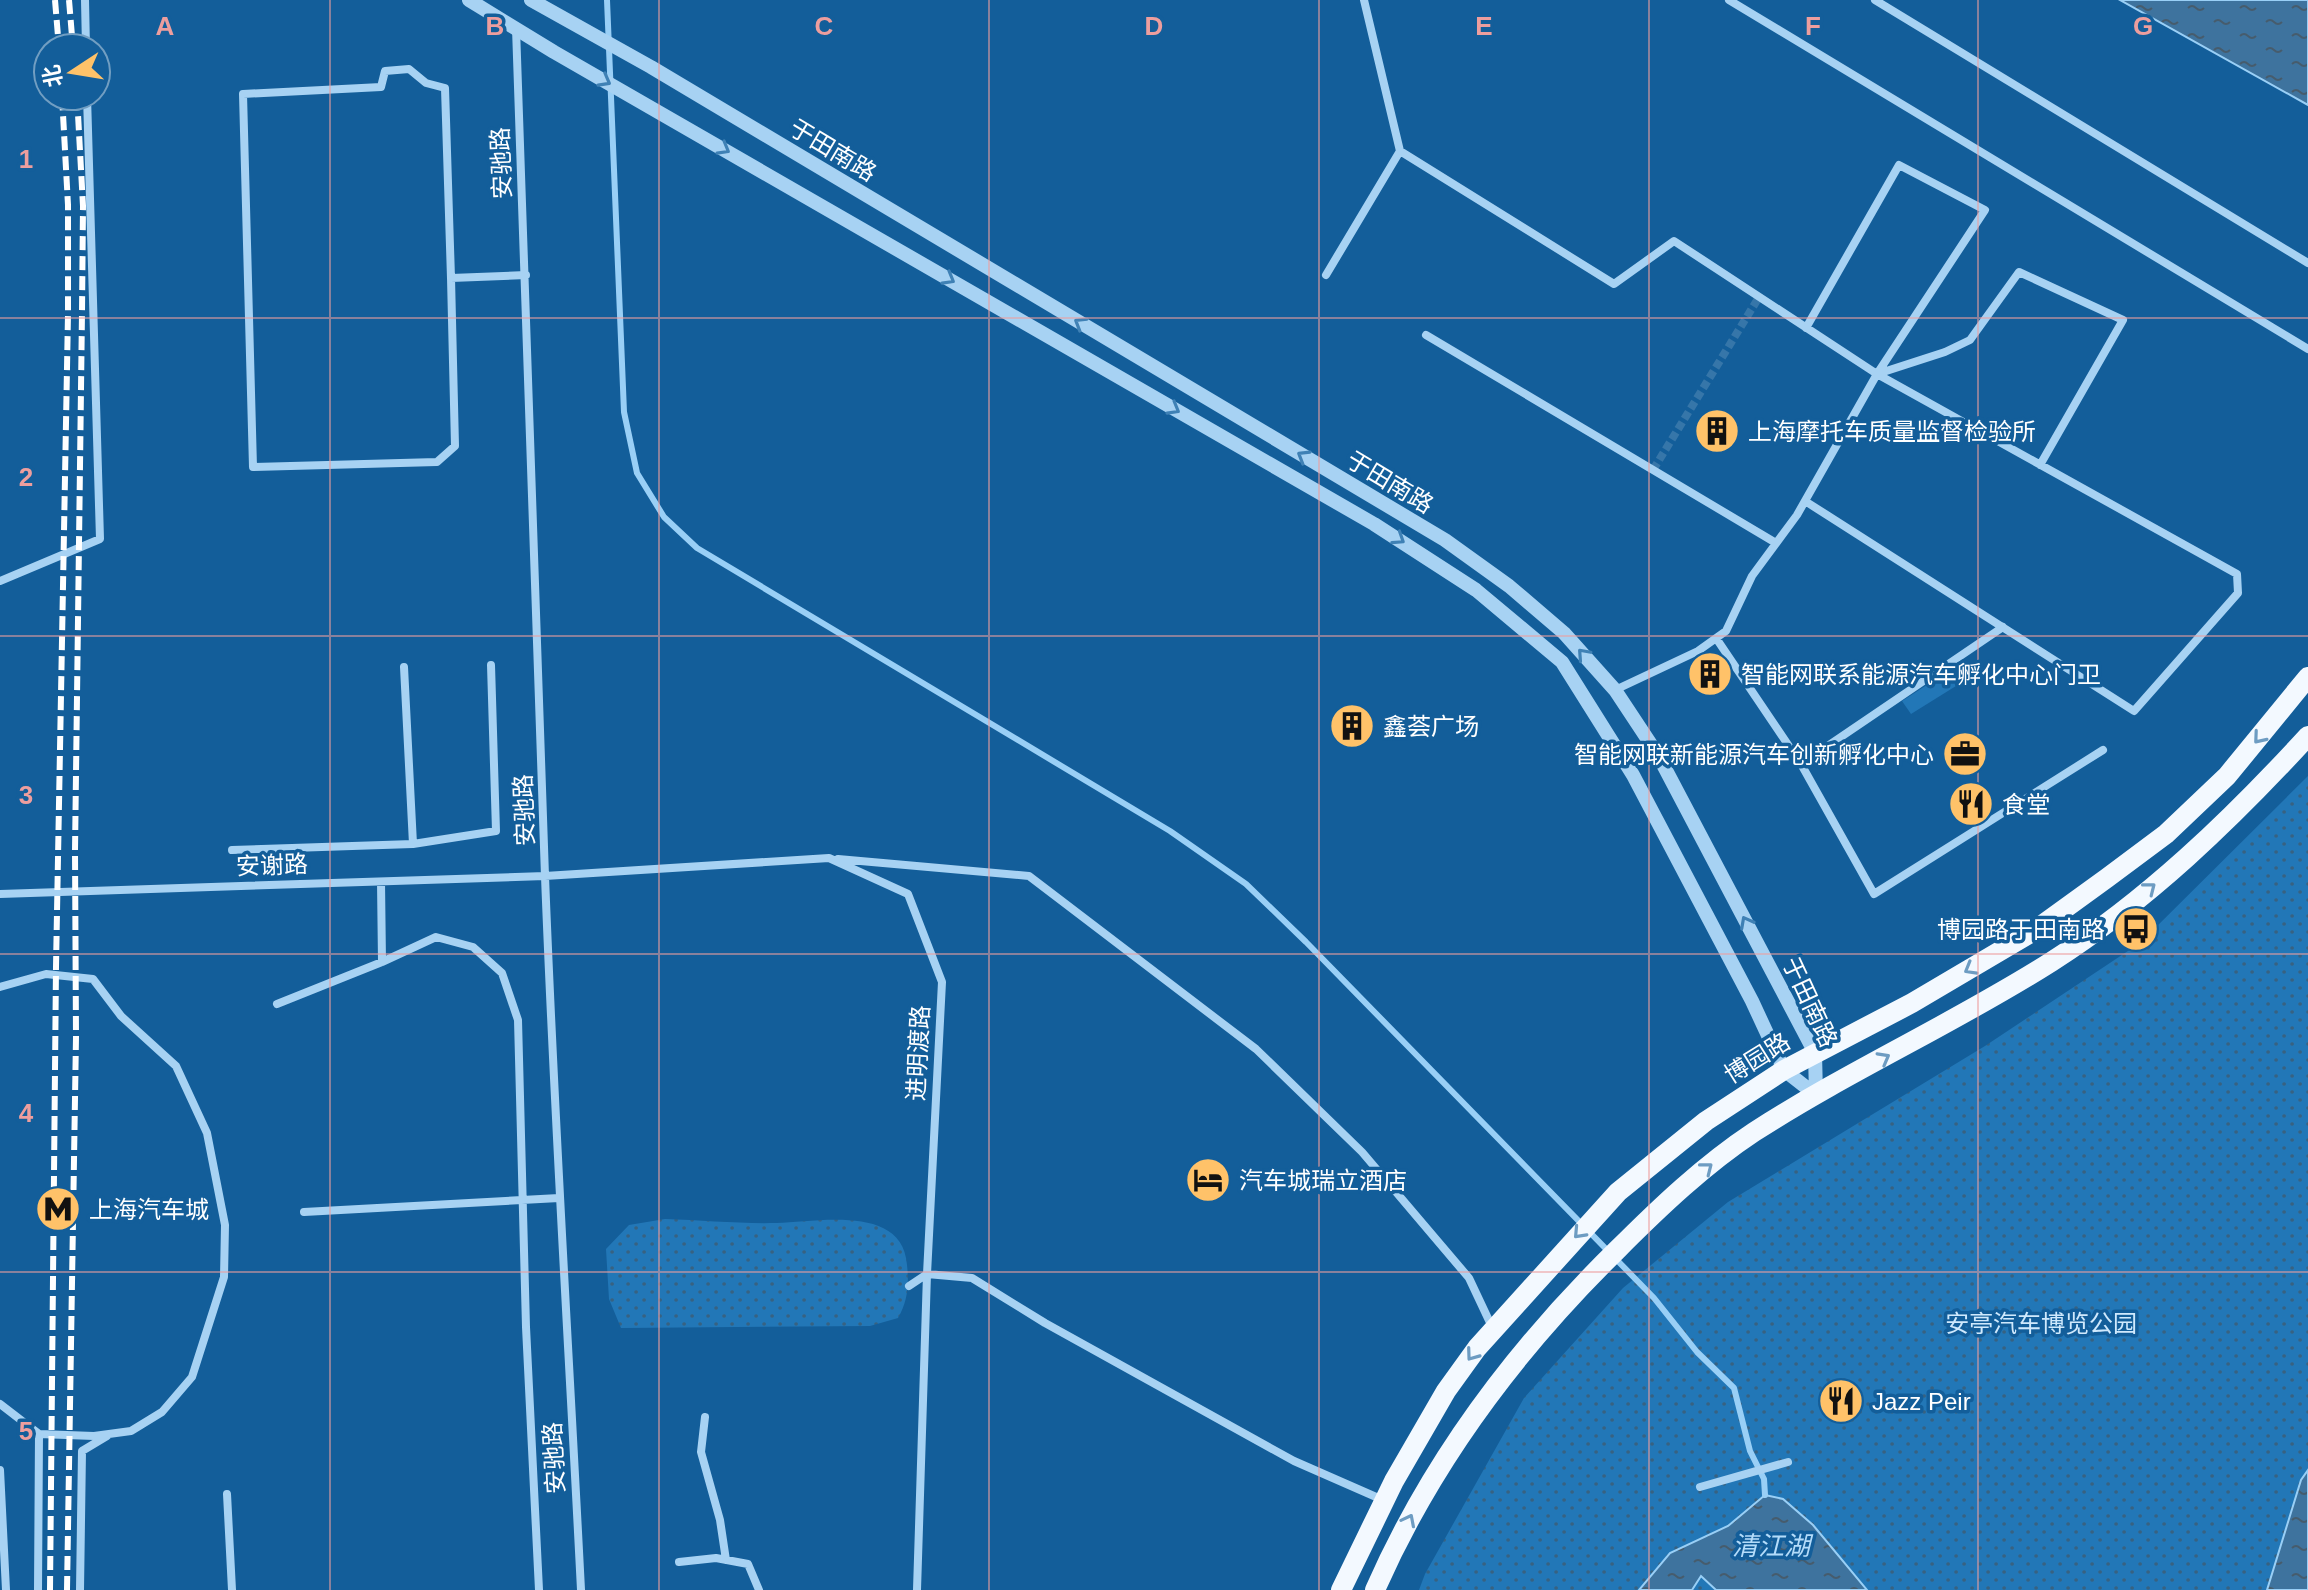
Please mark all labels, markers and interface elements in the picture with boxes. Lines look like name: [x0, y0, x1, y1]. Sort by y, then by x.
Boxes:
text: A: [156, 11, 175, 41]
text: B: [486, 11, 504, 41]
text: C: [815, 11, 834, 41]
text: D: [1145, 11, 1163, 41]
text: E: [1475, 11, 1493, 41]
text: F: [1805, 11, 1821, 41]
text: G: [2133, 11, 2153, 41]
north arrow: [32, 32, 112, 112]
text: 北: [38, 63, 67, 89]
one-way arrow: [596, 71, 611, 87]
street label: 于田南路: [785, 114, 881, 186]
street label: 安驰路: [486, 127, 516, 199]
one-way arrow: [715, 139, 729, 155]
text: 1: [19, 144, 33, 174]
one-way arrow: [940, 269, 955, 285]
one-way arrow: [1074, 317, 1089, 332]
one-way arrow: [1165, 399, 1180, 415]
building icon: 上海摩托车质量监督检验所: [1693, 407, 1741, 455]
place label: 上海摩托车质量监督检验所: [1748, 418, 2036, 445]
street label: 于田南路: [1342, 446, 1438, 518]
one-way arrow: [1297, 450, 1312, 465]
text: 2: [19, 462, 33, 492]
one-way arrow: [1390, 530, 1404, 545]
one-way arrow: [1578, 648, 1593, 663]
building icon: 智能网联系能源汽车孵化中心门卫: [1686, 650, 1734, 698]
place label: 智能网联系能源汽车孵化中心门卫: [1741, 661, 2101, 688]
building icon: 鑫荟广场: [1328, 702, 1376, 750]
place label: 鑫荟广场: [1383, 713, 1479, 740]
one-way arrow: [2254, 729, 2269, 743]
office icon: 智能网联新能源汽车创新孵化中心: [1941, 730, 1989, 778]
place label: 智能网联新能源汽车创新孵化中心: [1574, 741, 1934, 768]
street label: 安驰路: [509, 774, 539, 846]
text: 3: [19, 780, 33, 810]
restaurant icon: 食堂: [1947, 780, 1995, 828]
place label: 食堂: [2002, 791, 2050, 818]
street label: 安谢路: [236, 850, 308, 880]
one-way arrow: [2141, 884, 2156, 898]
bus stop icon: 博园路于田南路: [2112, 905, 2160, 953]
one-way arrow: [1741, 916, 1756, 931]
place label: 博园路于田南路: [1937, 916, 2105, 943]
street label: 于田南路: [1777, 953, 1843, 1051]
one-way arrow: [1964, 959, 1979, 975]
street label: 进明渡路: [902, 1004, 934, 1102]
street label: 博园路: [1719, 1027, 1795, 1089]
one-way arrow: [1875, 1052, 1890, 1068]
text: 4: [19, 1098, 34, 1128]
hotel icon: 汽车城瑞立酒店: [1184, 1156, 1232, 1204]
one-way arrow: [1698, 1164, 1713, 1178]
place label: 汽车城瑞立酒店: [1239, 1167, 1407, 1194]
metro station icon: 上海汽车城: [34, 1185, 82, 1233]
place label: 上海汽车城: [89, 1196, 209, 1223]
one-way arrow: [1574, 1224, 1589, 1238]
park label: 安亭汽车博览公园: [1945, 1310, 2137, 1337]
one-way arrow: [1468, 1346, 1482, 1360]
restaurant icon: Jazz Peir: [1817, 1377, 1865, 1425]
place label: Jazz Peir: [1872, 1388, 1971, 1415]
text: 5: [19, 1416, 33, 1446]
street label: 安驰路: [539, 1421, 569, 1495]
one-way arrow: [1399, 1513, 1415, 1528]
water label: 清江湖: [1732, 1531, 1814, 1561]

